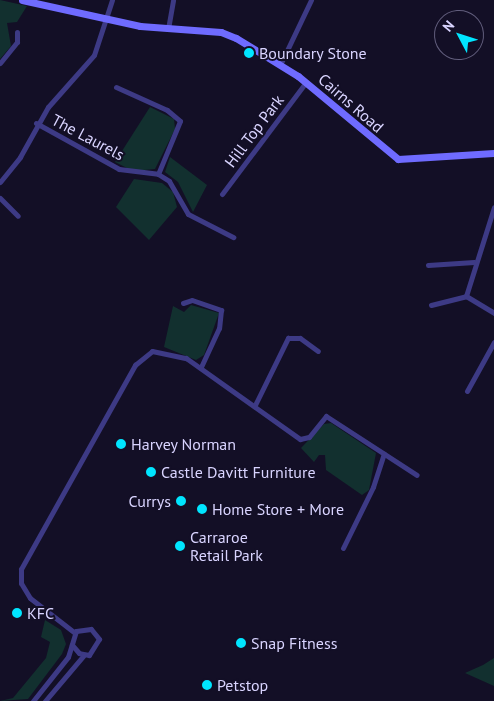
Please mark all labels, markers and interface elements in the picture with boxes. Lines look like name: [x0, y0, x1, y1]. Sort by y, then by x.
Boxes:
north arrow: [434, 10, 484, 60]
text: N: [438, 17, 458, 35]
place label: Boundary Stone: [259, 43, 367, 63]
marker: Boundary Stone: [243, 47, 255, 59]
street label: Cairns Road: [314, 69, 388, 137]
street label: Hill Top Park: [220, 91, 288, 171]
street label: The Laurels: [48, 110, 128, 164]
place label: Harvey Norman: [131, 434, 237, 454]
marker: Harvey Norman: [115, 438, 127, 450]
place label: Castle Davitt Furniture: [161, 462, 316, 482]
marker: Castle Davitt Furniture: [145, 466, 157, 478]
place label: Currys: [128, 491, 171, 511]
marker: Currys: [175, 495, 187, 507]
place label: Home Store + More: [212, 499, 344, 519]
marker: Home Store + More: [196, 503, 208, 515]
place label: Carraroe Retail Park: [190, 527, 263, 565]
marker: Carraroe Retail Park: [174, 540, 186, 552]
place label: KFC: [27, 603, 54, 623]
marker: KFC: [11, 607, 23, 619]
place label: Snap Fitness: [251, 633, 337, 653]
marker: Snap Fitness: [235, 637, 247, 649]
place label: Petstop: [217, 675, 268, 695]
marker: Petstop: [201, 679, 213, 691]

